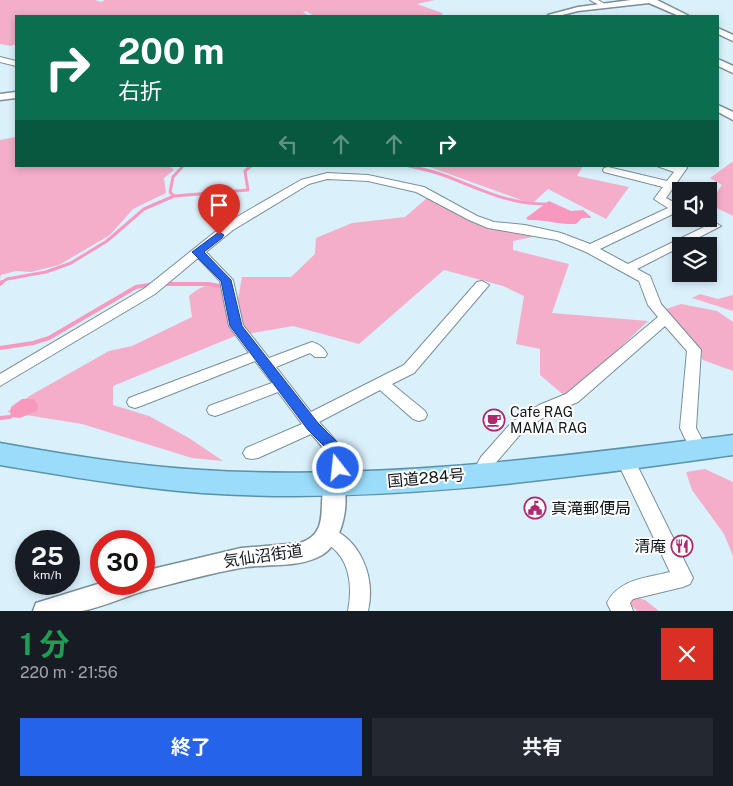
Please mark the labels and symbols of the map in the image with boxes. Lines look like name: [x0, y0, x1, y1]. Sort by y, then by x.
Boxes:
pin: [198, 184, 240, 235]
place label: Cafe RAG MAMA RAG: [510, 404, 587, 436]
cafe icon: Cafe RAG MAMA RAG: [482, 408, 506, 432]
position arrow: [311, 441, 363, 493]
street label: 国道284号: [386, 465, 466, 491]
public building icon: 真滝郵便局: [523, 496, 547, 520]
place label: 真滝郵便局: [551, 499, 631, 518]
speed limit sign: 30: [90, 530, 155, 595]
restaurant icon: 清庵: [670, 534, 694, 558]
place label: 清庵: [634, 537, 666, 556]
street label: 気仙沼街道: [222, 541, 304, 571]

